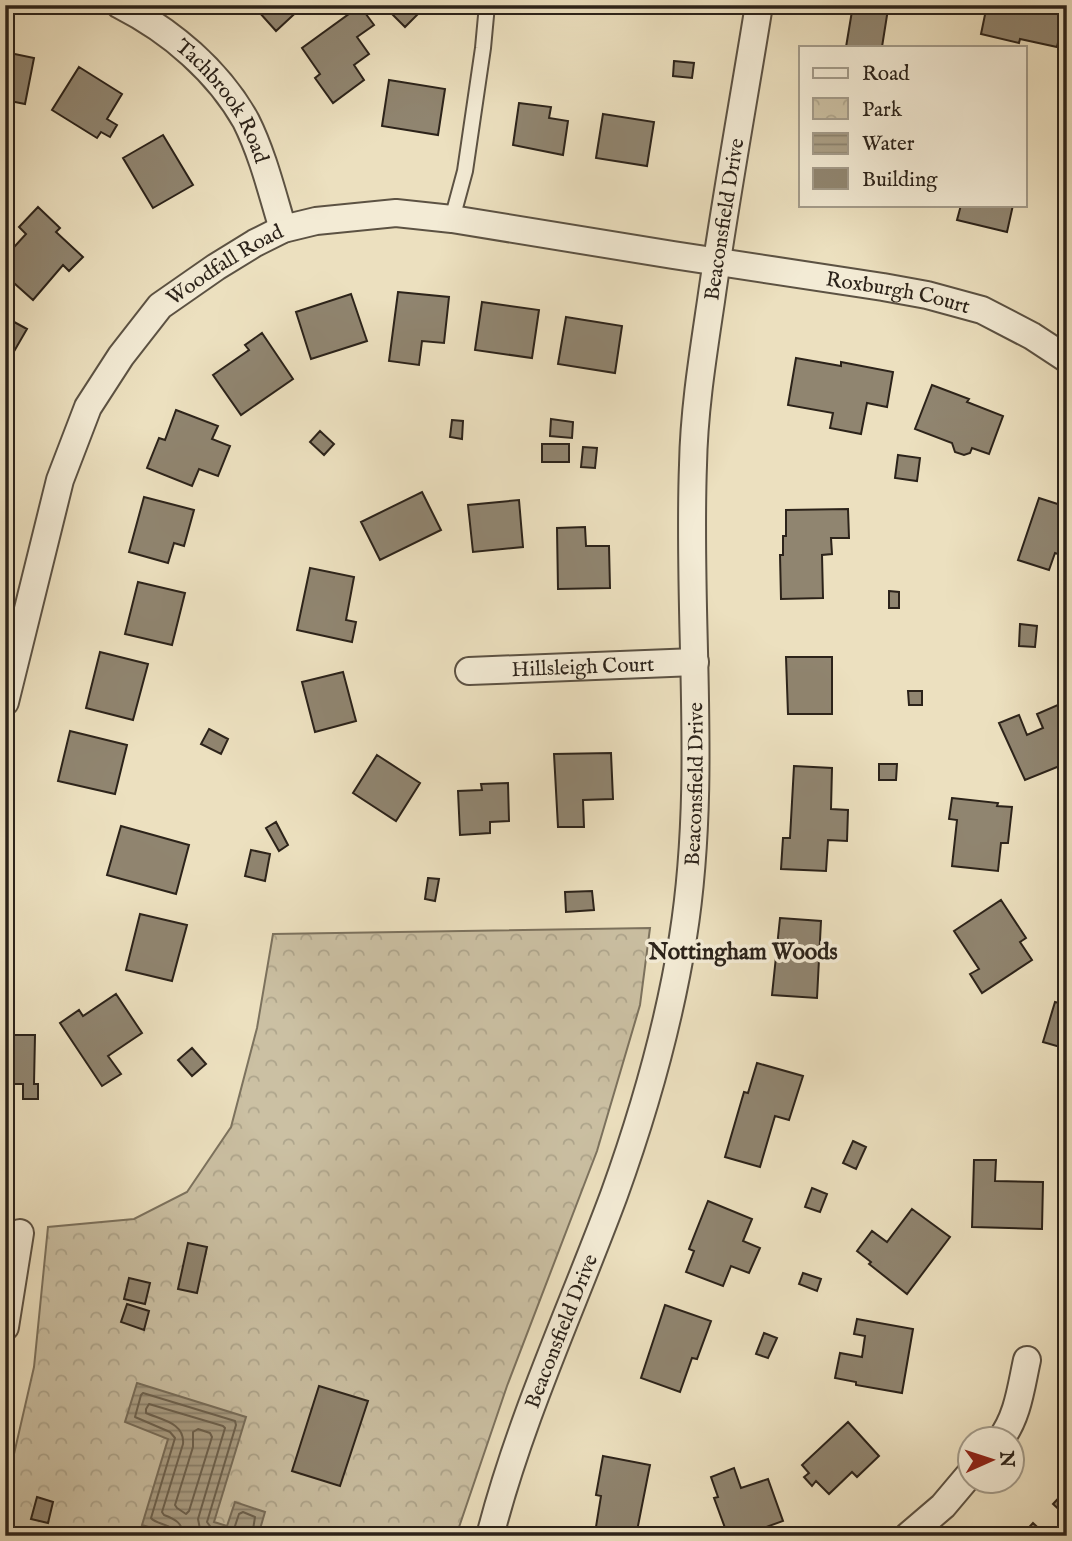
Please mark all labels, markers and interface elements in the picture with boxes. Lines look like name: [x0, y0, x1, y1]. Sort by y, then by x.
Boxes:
street label: Tachbrook Road: [169, 34, 274, 168]
legend: [799, 46, 1026, 206]
text: Road: [862, 61, 910, 88]
text: Park: [862, 97, 903, 124]
text: Water: [862, 131, 915, 158]
street label: Beaconsfield Drive: [699, 136, 752, 302]
text: Building: [862, 167, 938, 194]
street label: Woodfall Road: [162, 219, 289, 312]
street label: Roxburgh Court: [824, 266, 973, 321]
street label: Hillsleigh Court: [511, 652, 655, 684]
street label: Beaconsfield Drive: [679, 702, 711, 867]
district label: Nottingham Woods: [647, 938, 838, 967]
street label: Beaconsfield Drive: [520, 1250, 605, 1413]
north arrow: [956, 1426, 1026, 1496]
text: N: [994, 1449, 1018, 1469]

